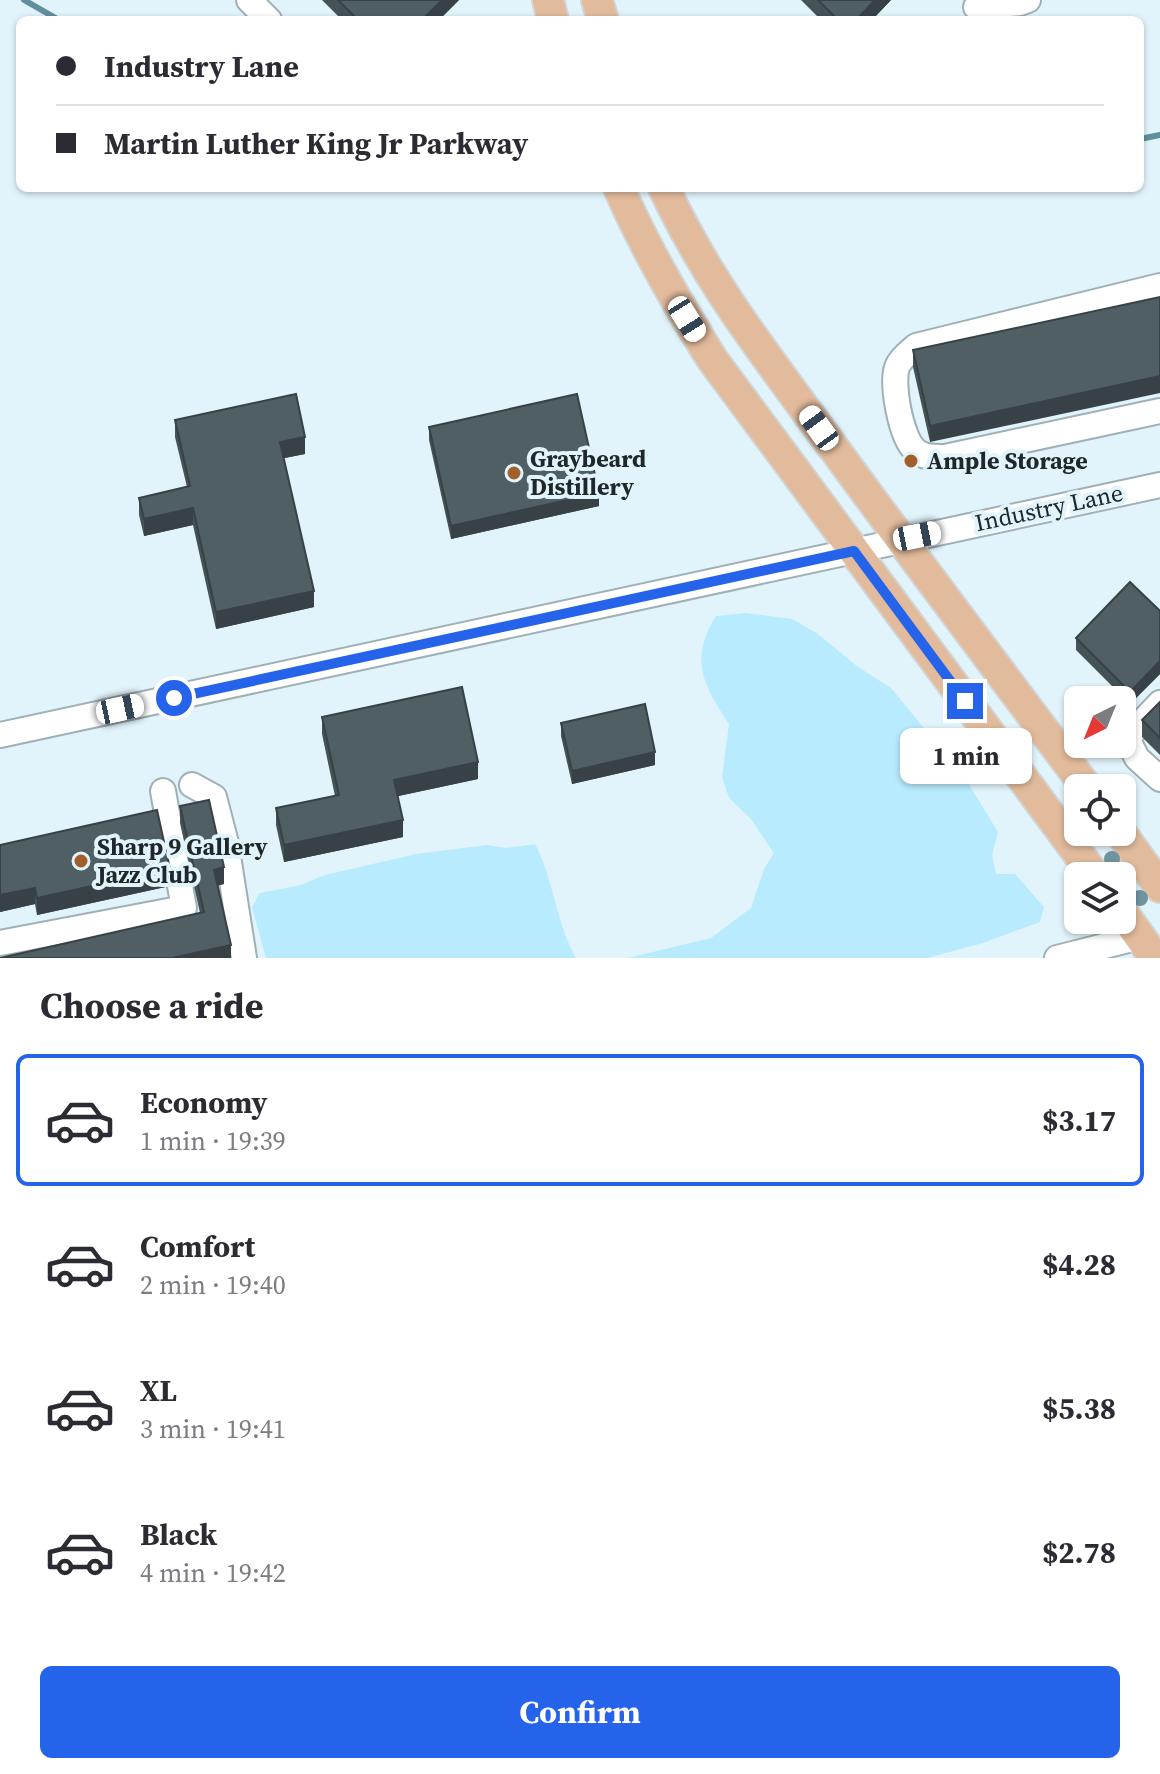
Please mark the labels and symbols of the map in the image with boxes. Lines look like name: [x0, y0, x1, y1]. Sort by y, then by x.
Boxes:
car: [664, 292, 710, 346]
car: [795, 402, 843, 454]
place label: Graybeard Distillery: [530, 442, 646, 503]
place label: Ample Storage: [927, 444, 1088, 477]
marker: Ample Storage: [902, 452, 920, 470]
marker: Graybeard Distillery: [505, 464, 523, 482]
street label: Industry Lane: [972, 476, 1126, 539]
car: [891, 520, 943, 552]
route start: [156, 680, 192, 716]
route end: [947, 683, 983, 719]
north arrow: [1064, 686, 1136, 758]
car: [94, 692, 146, 726]
callout: 1 min: [899, 729, 1031, 785]
place label: Sharp 9 Gallery Jazz Club: [95, 830, 268, 891]
marker: Sharp 9 Gallery Jazz Club: [72, 852, 90, 870]

